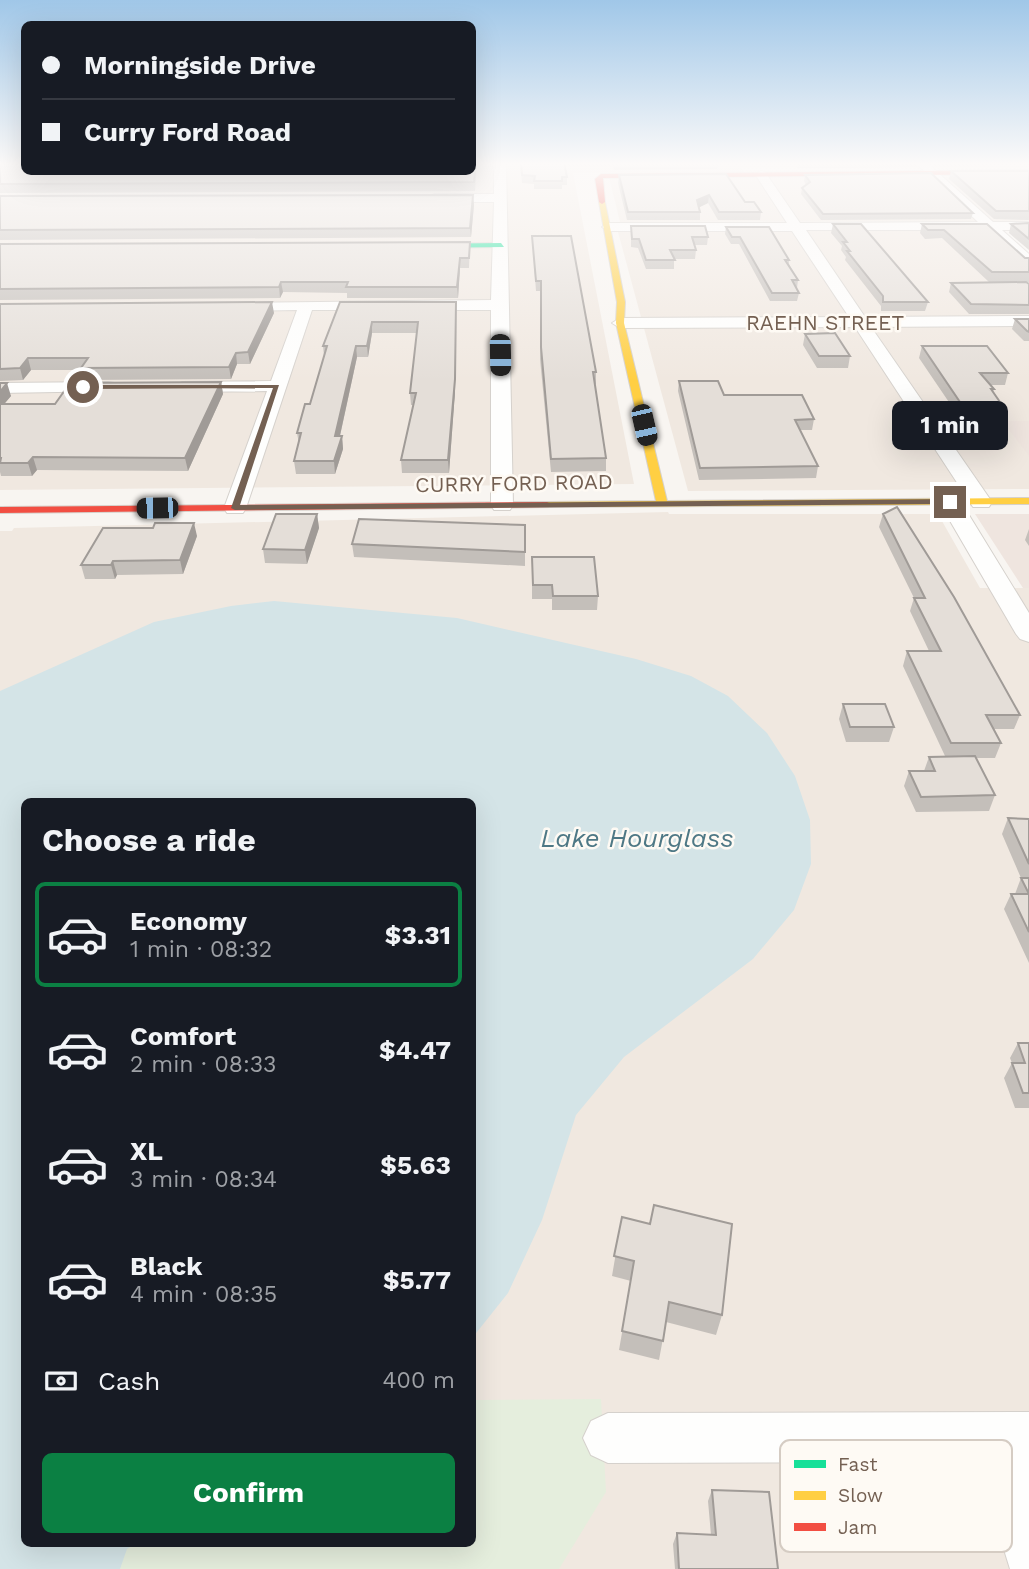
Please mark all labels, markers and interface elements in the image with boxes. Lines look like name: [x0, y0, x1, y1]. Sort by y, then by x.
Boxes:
text: Morningside Drive: [84, 50, 316, 80]
text: Curry Ford Road: [84, 117, 291, 147]
street label: RAEHN STREET: [746, 310, 904, 335]
car: [490, 334, 511, 376]
route start: [67, 371, 99, 403]
callout: 1 min: [892, 400, 1008, 449]
car: [630, 402, 659, 448]
text: 1 min: [920, 412, 980, 439]
street label: CURRY FORD ROAD: [415, 469, 613, 497]
route end: [934, 486, 966, 518]
car: [136, 497, 179, 519]
text: Choose a ride: [42, 821, 256, 859]
water label: Lake Hourglass: [541, 823, 733, 853]
icon: car: [46, 903, 109, 966]
text: Economy: [130, 906, 247, 936]
text: $3.31: [385, 920, 451, 950]
text: 1 min · 08:32: [130, 936, 272, 963]
icon: car: [46, 1018, 109, 1081]
text: Comfort: [130, 1021, 236, 1051]
text: $4.47: [379, 1035, 451, 1065]
text: 2 min · 08:33: [130, 1051, 277, 1078]
icon: car: [46, 1133, 109, 1196]
text: XL: [130, 1136, 163, 1166]
text: $5.63: [380, 1150, 451, 1180]
text: 3 min · 08:34: [130, 1166, 277, 1193]
icon: car: [46, 1248, 109, 1311]
text: Black: [130, 1251, 202, 1281]
text: $5.77: [383, 1265, 451, 1295]
text: 4 min · 08:35: [130, 1281, 277, 1308]
icon: cash: [42, 1362, 80, 1400]
text: Cash: [98, 1366, 160, 1396]
text: 400 m: [383, 1367, 455, 1394]
legend: [780, 1440, 1012, 1552]
button: Confirm: [42, 1453, 455, 1533]
text: Fast: [838, 1453, 877, 1476]
text: Slow: [838, 1484, 883, 1507]
text: Jam: [838, 1516, 877, 1539]

